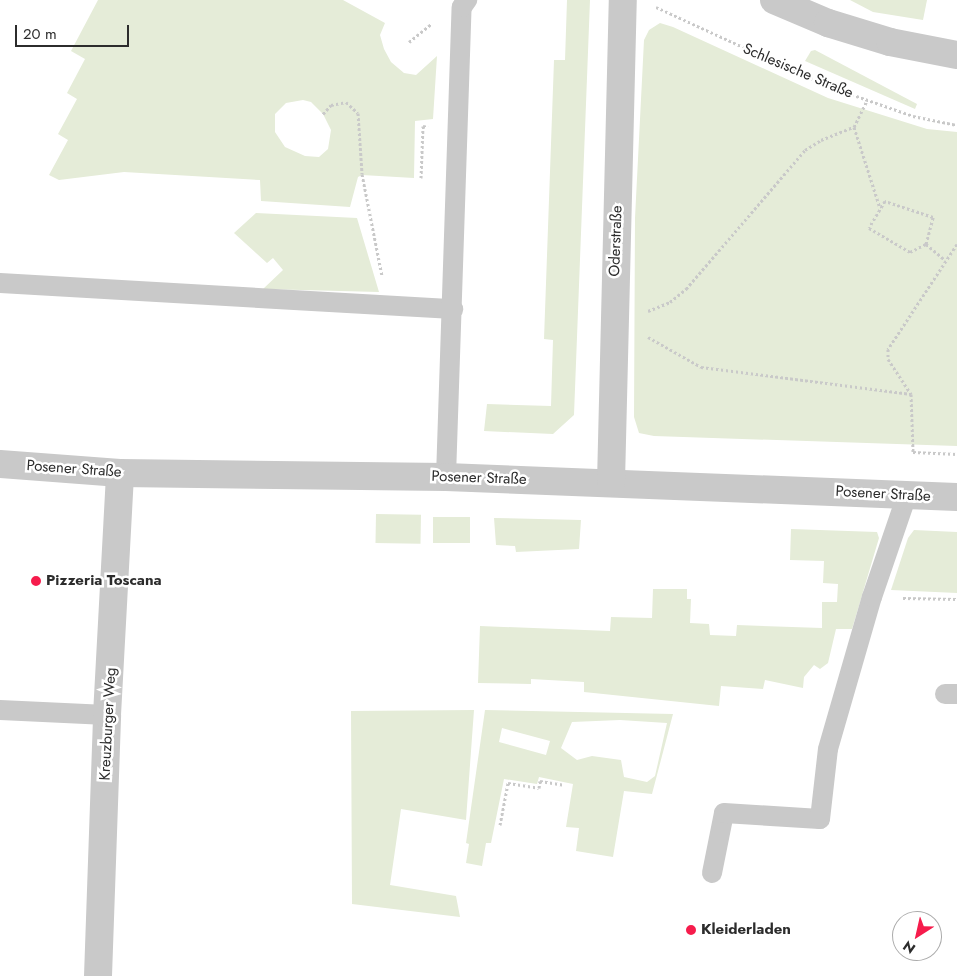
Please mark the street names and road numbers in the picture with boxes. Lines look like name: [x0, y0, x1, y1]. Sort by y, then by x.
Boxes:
street label: Schlesische Straße: [740, 40, 856, 102]
street label: Oderstraße: [606, 205, 626, 277]
street label: Posener Straße: [26, 457, 122, 481]
street label: Posener Straße: [431, 467, 527, 489]
street label: Posener Straße: [835, 483, 931, 505]
street label: Kreuzburger Weg: [96, 667, 120, 781]

